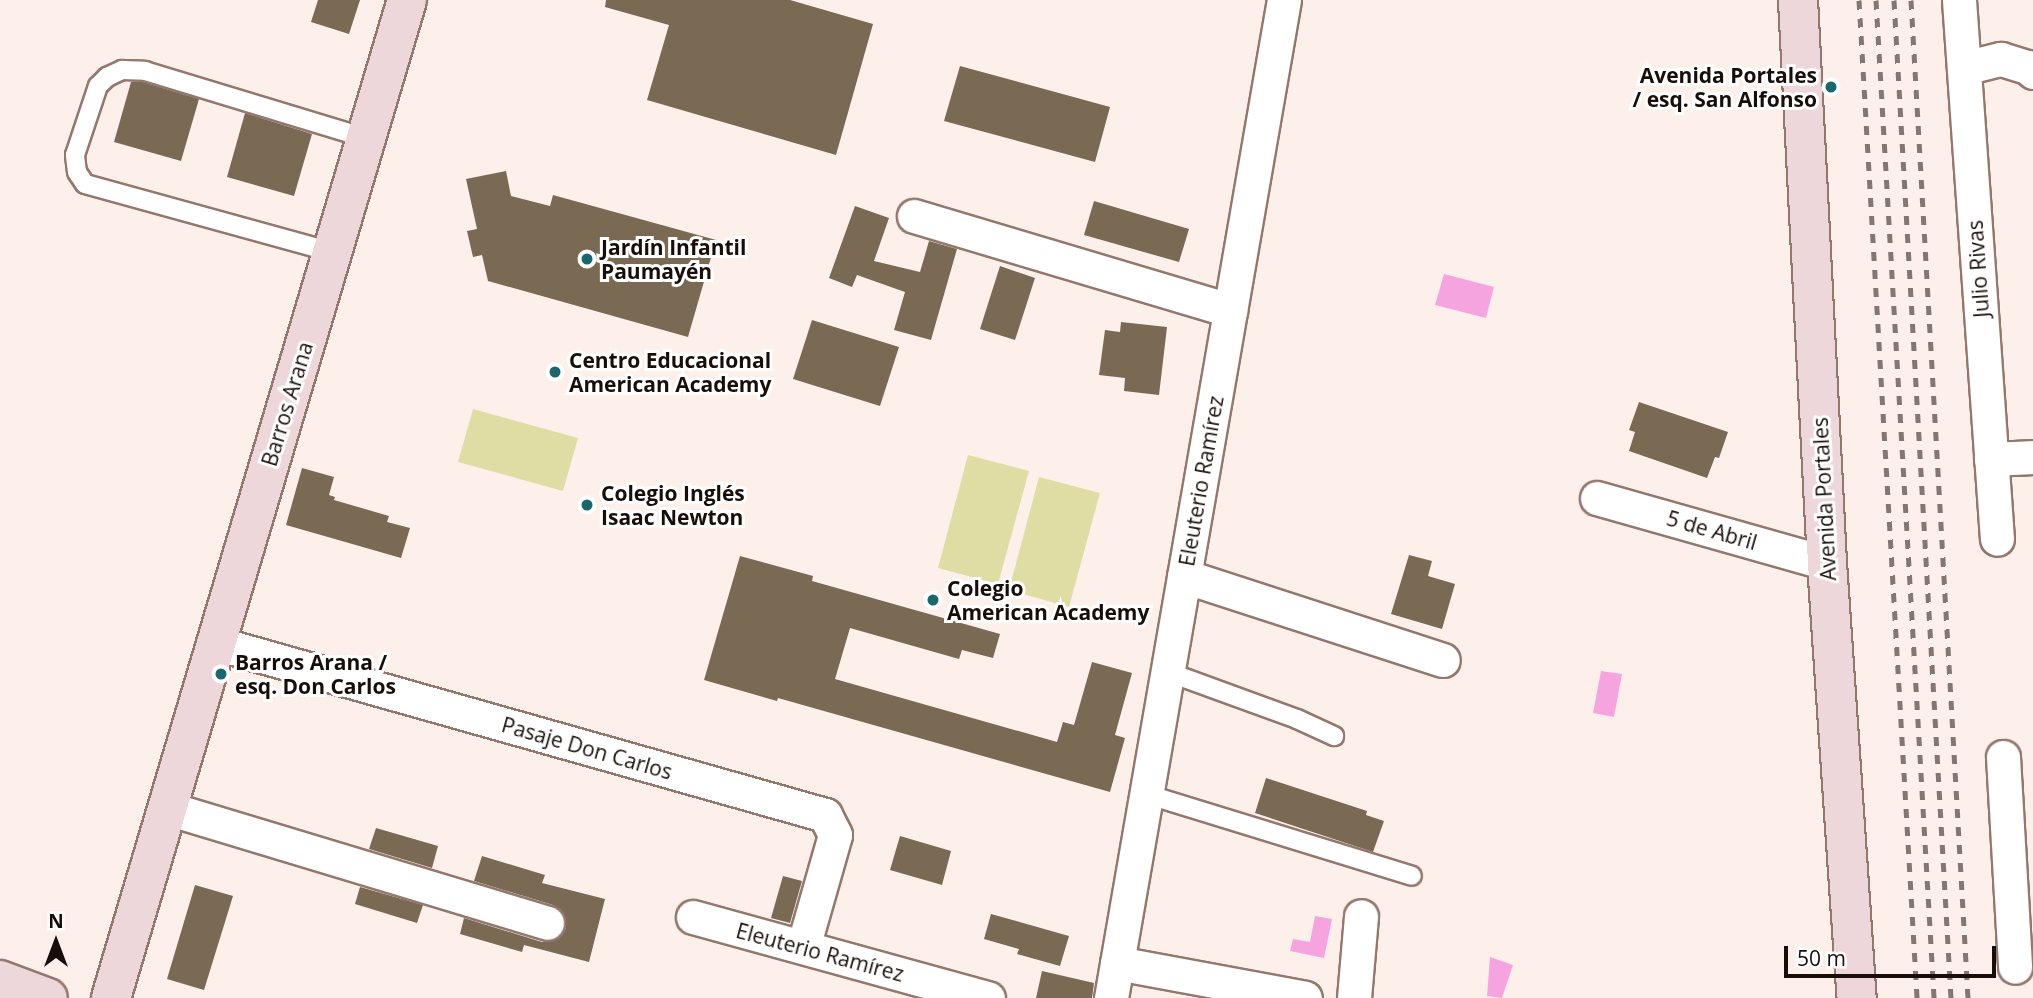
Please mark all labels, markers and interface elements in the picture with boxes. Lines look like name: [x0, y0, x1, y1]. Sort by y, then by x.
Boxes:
place label: Avenida Portales / esq. San Alfonso: [1633, 62, 1817, 112]
marker: Avenida Portales / esq. San Alfonso: [1823, 79, 1839, 95]
street label: Julio Rivas: [1962, 219, 1994, 319]
place label: Jardín Infantil Paumayén: [601, 234, 746, 284]
marker: Jardín Infantil Paumayén: [579, 251, 595, 267]
street label: Barros Arana: [256, 339, 318, 469]
place label: Centro Educacional American Academy: [569, 347, 771, 397]
marker: Centro Educacional American Academy: [547, 364, 563, 380]
street label: Eleuterio Ramírez: [1174, 394, 1228, 568]
street label: Avenida Portales: [1807, 417, 1841, 581]
place label: Colegio Inglés Isaac Newton: [601, 480, 745, 530]
marker: Colegio Inglés Isaac Newton: [579, 497, 595, 513]
street label: 5 de Abril: [1664, 505, 1760, 555]
place label: Colegio American Academy: [947, 575, 1149, 625]
marker: Colegio American Academy: [925, 592, 941, 608]
place label: Barros Arana / esq. Don Carlos: [235, 649, 396, 699]
marker: Barros Arana / esq. Don Carlos: [213, 666, 229, 682]
street label: Pasaje Don Carlos: [499, 712, 675, 784]
north arrow: [21, 907, 91, 977]
text: N: [48, 908, 64, 934]
street label: Eleuterio Ramírez: [733, 918, 907, 986]
scale bar: [1788, 932, 2000, 976]
text: 50 m: [1797, 944, 1846, 972]

